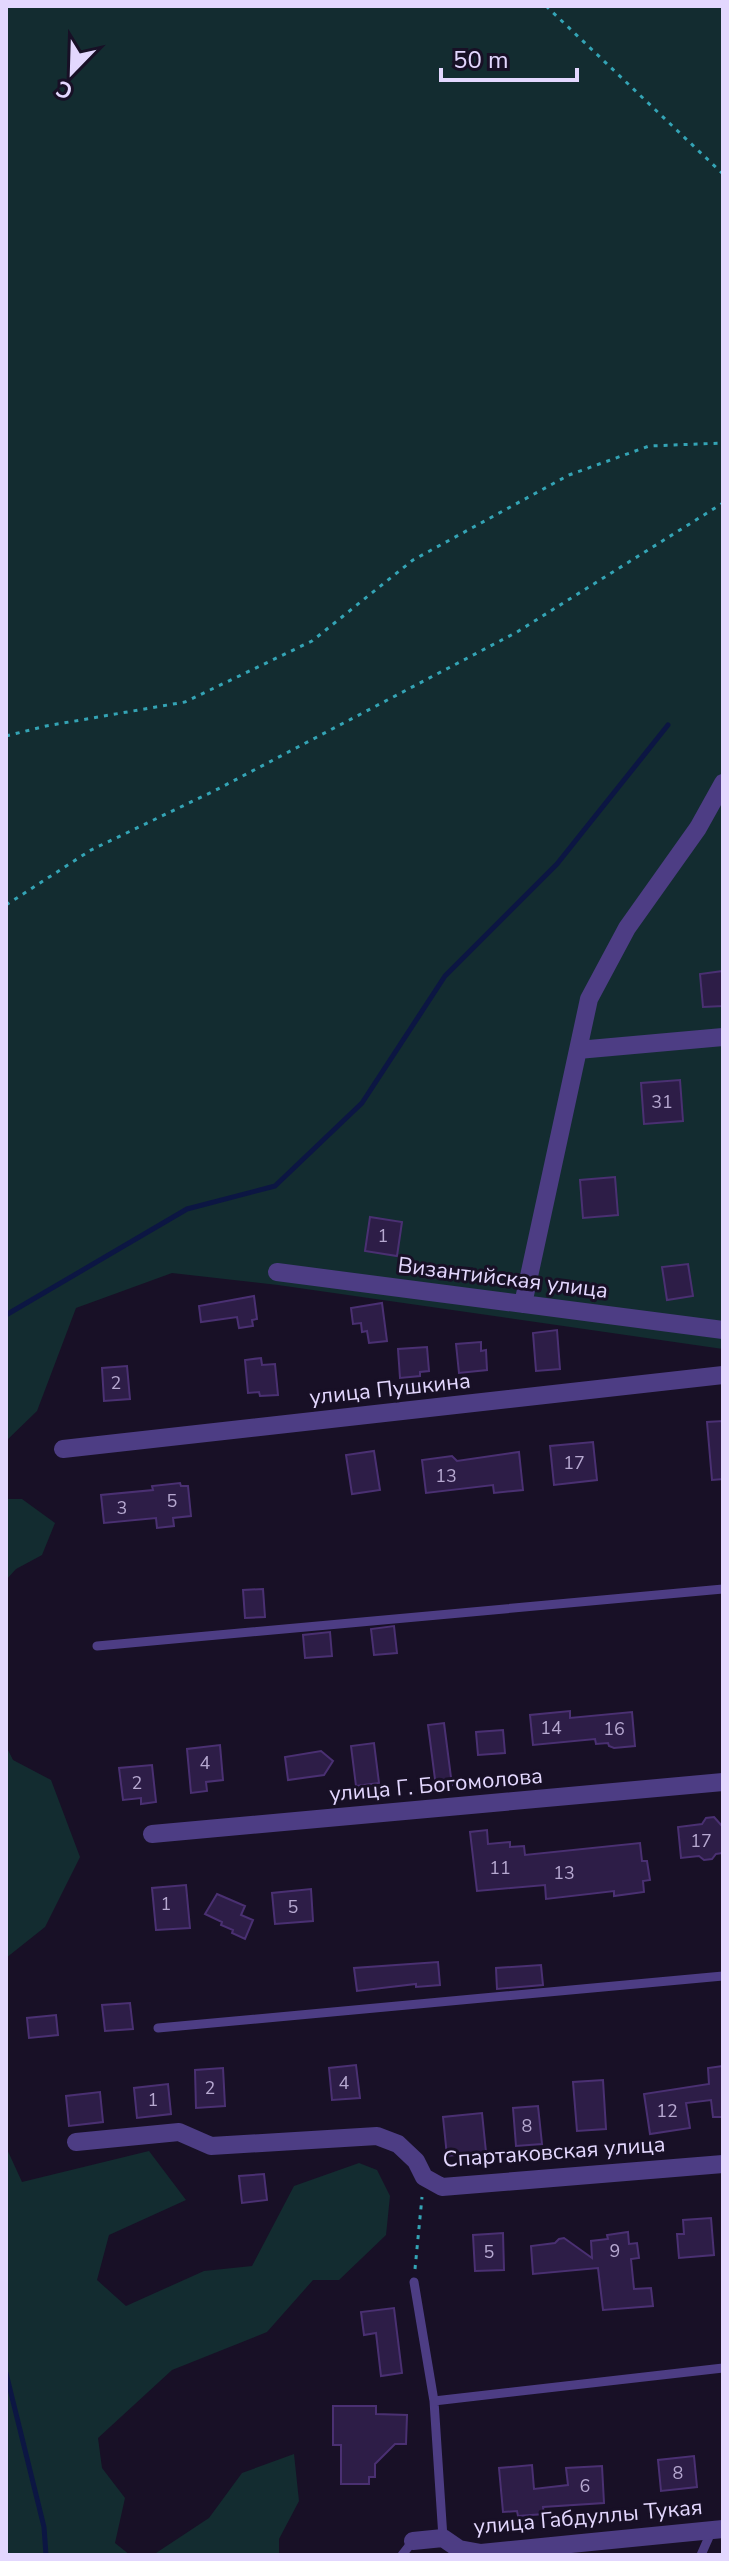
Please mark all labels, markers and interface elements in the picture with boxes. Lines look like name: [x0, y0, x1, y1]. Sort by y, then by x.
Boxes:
north arrow: [32, 32, 112, 112]
scale bar: [441, 32, 577, 82]
text: 50 m: [453, 44, 509, 76]
text: С: [52, 73, 77, 106]
house number: 31: [651, 1090, 673, 1114]
house number: 1: [378, 1224, 388, 1248]
street label: Византийская улица: [396, 1250, 610, 1306]
street label: улица Пушкина: [308, 1366, 472, 1412]
house number: 2: [111, 1371, 121, 1395]
house number: 17: [563, 1451, 585, 1475]
house number: 13: [435, 1464, 457, 1488]
house number: 5: [167, 1489, 177, 1513]
house number: 3: [117, 1496, 127, 1520]
house number: 14: [540, 1716, 562, 1740]
house number: 16: [603, 1717, 625, 1741]
house number: 4: [200, 1751, 211, 1775]
street label: улица Г. Богомолова: [328, 1761, 544, 1809]
house number: 2: [132, 1771, 142, 1795]
house number: 17: [690, 1829, 712, 1853]
house number: 11: [489, 1856, 511, 1880]
house number: 13: [553, 1861, 575, 1885]
house number: 1: [161, 1892, 171, 1916]
house number: 5: [288, 1895, 298, 1919]
house number: 4: [339, 2071, 350, 2095]
house number: 2: [205, 2076, 215, 2100]
house number: 1: [148, 2088, 158, 2112]
house number: 12: [656, 2099, 678, 2123]
house number: 8: [522, 2114, 532, 2138]
street label: Спартаковская улица: [442, 2129, 666, 2175]
house number: 9: [610, 2239, 620, 2263]
house number: 5: [484, 2240, 494, 2264]
house number: 8: [673, 2461, 683, 2485]
house number: 6: [580, 2474, 590, 2498]
street label: улица Габдуллы Тукая: [472, 2492, 704, 2542]

